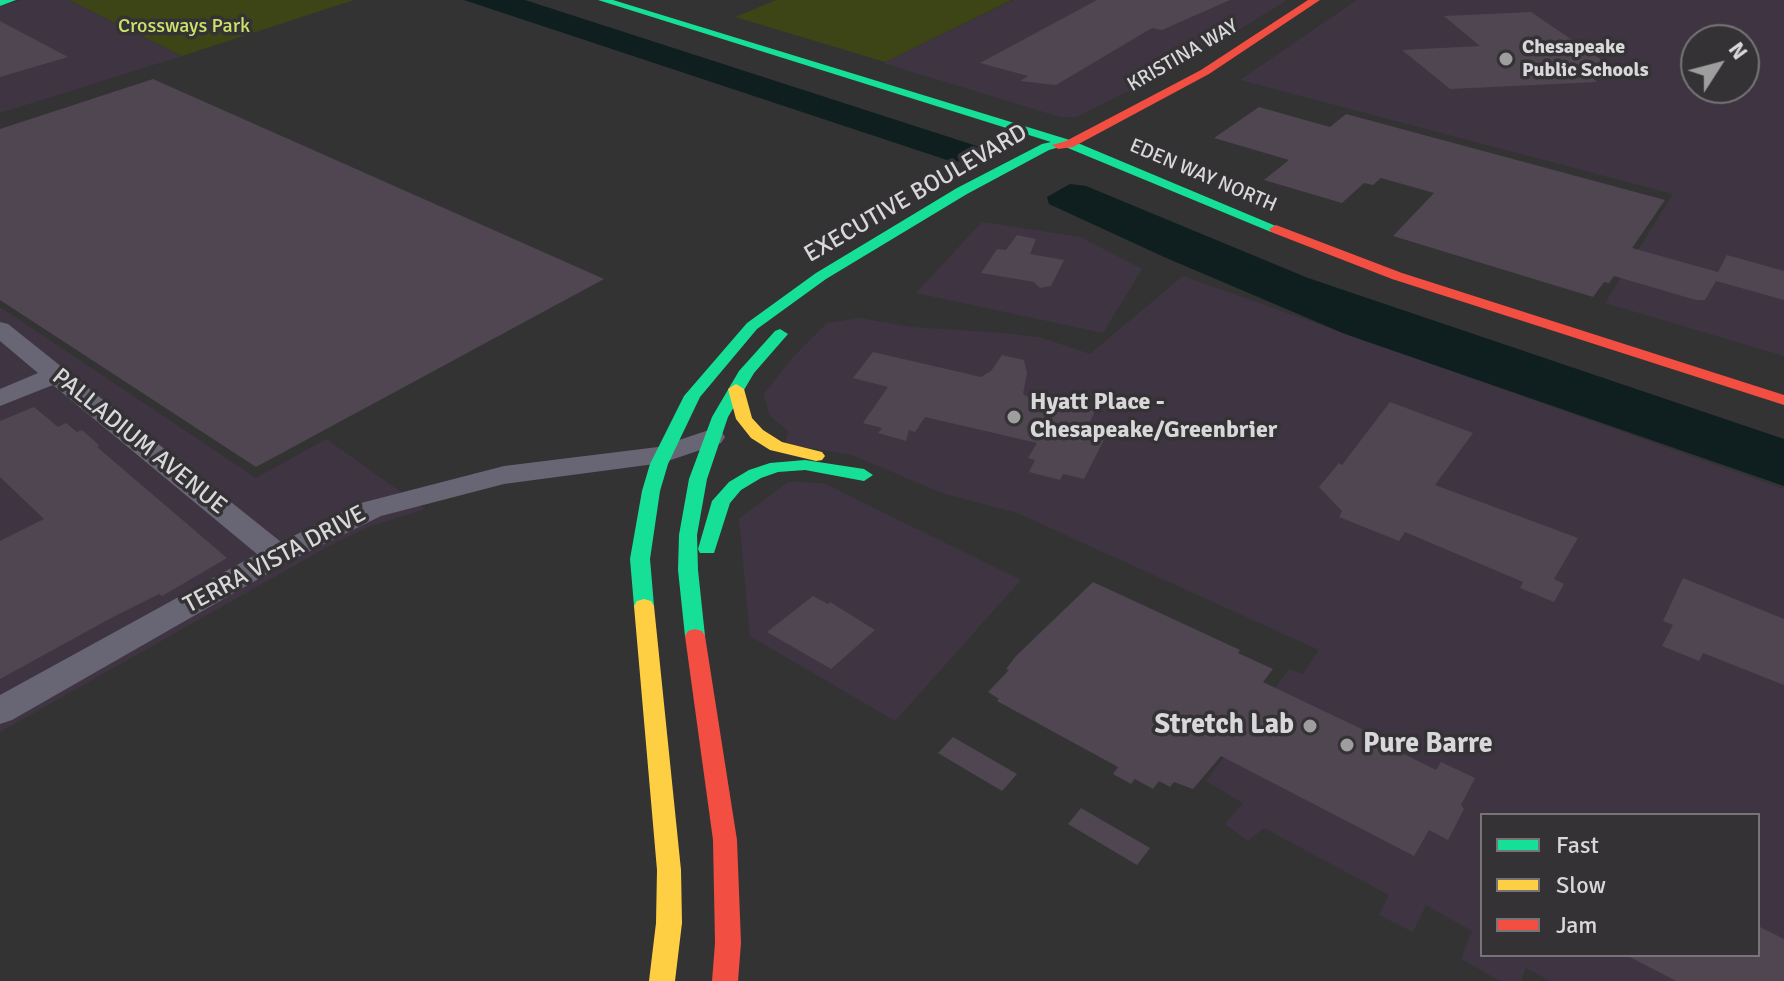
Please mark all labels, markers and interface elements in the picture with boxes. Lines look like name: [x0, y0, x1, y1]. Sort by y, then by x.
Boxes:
park label: Crossways Park: [118, 15, 250, 39]
street label: KRISTINA WAY: [1123, 15, 1243, 97]
north arrow: [1680, 24, 1760, 104]
place label: Chesapeake Public Schools: [1522, 36, 1649, 83]
text: N: [1723, 37, 1754, 65]
marker: Chesapeake Public Schools: [1497, 50, 1515, 68]
street label: EXECUTIVE BOULEVARD: [799, 118, 1033, 270]
street label: EDEN WAY NORTH: [1126, 134, 1280, 218]
street label: PALLADIUM AVENUE: [46, 363, 232, 521]
place label: Hyatt Place - Chesapeake/Greenbrier: [1030, 389, 1277, 445]
marker: Hyatt Place - Chesapeake/Greenbrier: [1005, 408, 1023, 426]
street label: TERRA VISTA DRIVE: [179, 500, 371, 620]
place label: Stretch Lab: [1154, 709, 1294, 743]
marker: Stretch Lab: [1301, 717, 1319, 735]
place label: Pure Barre: [1363, 728, 1493, 762]
marker: Pure Barre: [1338, 736, 1356, 754]
legend: [1480, 813, 1760, 957]
text: Fast: [1556, 830, 1599, 860]
text: Slow: [1556, 870, 1606, 900]
text: Jam: [1556, 910, 1597, 940]

